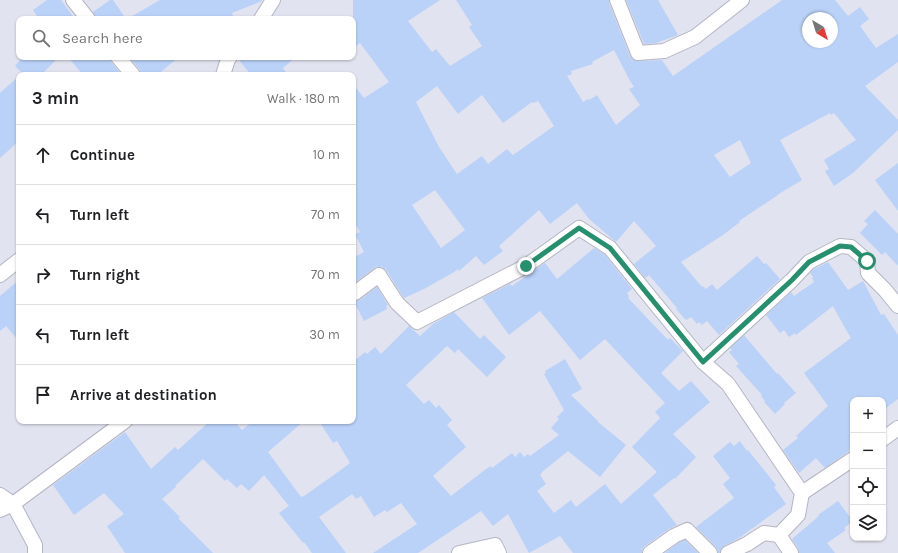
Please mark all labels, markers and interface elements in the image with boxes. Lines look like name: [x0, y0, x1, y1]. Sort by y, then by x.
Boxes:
north arrow: [802, 12, 838, 48]
search box: [16, 16, 356, 60]
icon: search: [30, 27, 52, 49]
text: Search here: [62, 29, 143, 47]
text: 3 min: [32, 88, 79, 108]
text: Walk · 180 m: [267, 91, 340, 106]
icon: ahead: [32, 144, 54, 166]
text: Continue: [70, 146, 135, 164]
text: 10 m: [313, 147, 340, 162]
icon: left: [32, 204, 54, 226]
text: Turn left: [70, 206, 129, 224]
text: 70 m: [311, 207, 340, 222]
route start: [858, 252, 876, 270]
route end: [517, 257, 535, 275]
icon: right: [32, 264, 54, 286]
text: Turn right: [70, 266, 140, 284]
text: 70 m: [311, 267, 340, 282]
icon: left: [32, 324, 54, 346]
text: Turn left: [70, 326, 129, 344]
text: 30 m: [309, 327, 340, 342]
icon: arrive: [32, 384, 54, 406]
text: Arrive at destination: [70, 386, 217, 404]
map controls: [850, 397, 886, 541]
button: +: [850, 397, 886, 433]
button: −: [850, 433, 886, 469]
button: locate: [850, 469, 886, 505]
button: layers: [850, 505, 886, 541]

